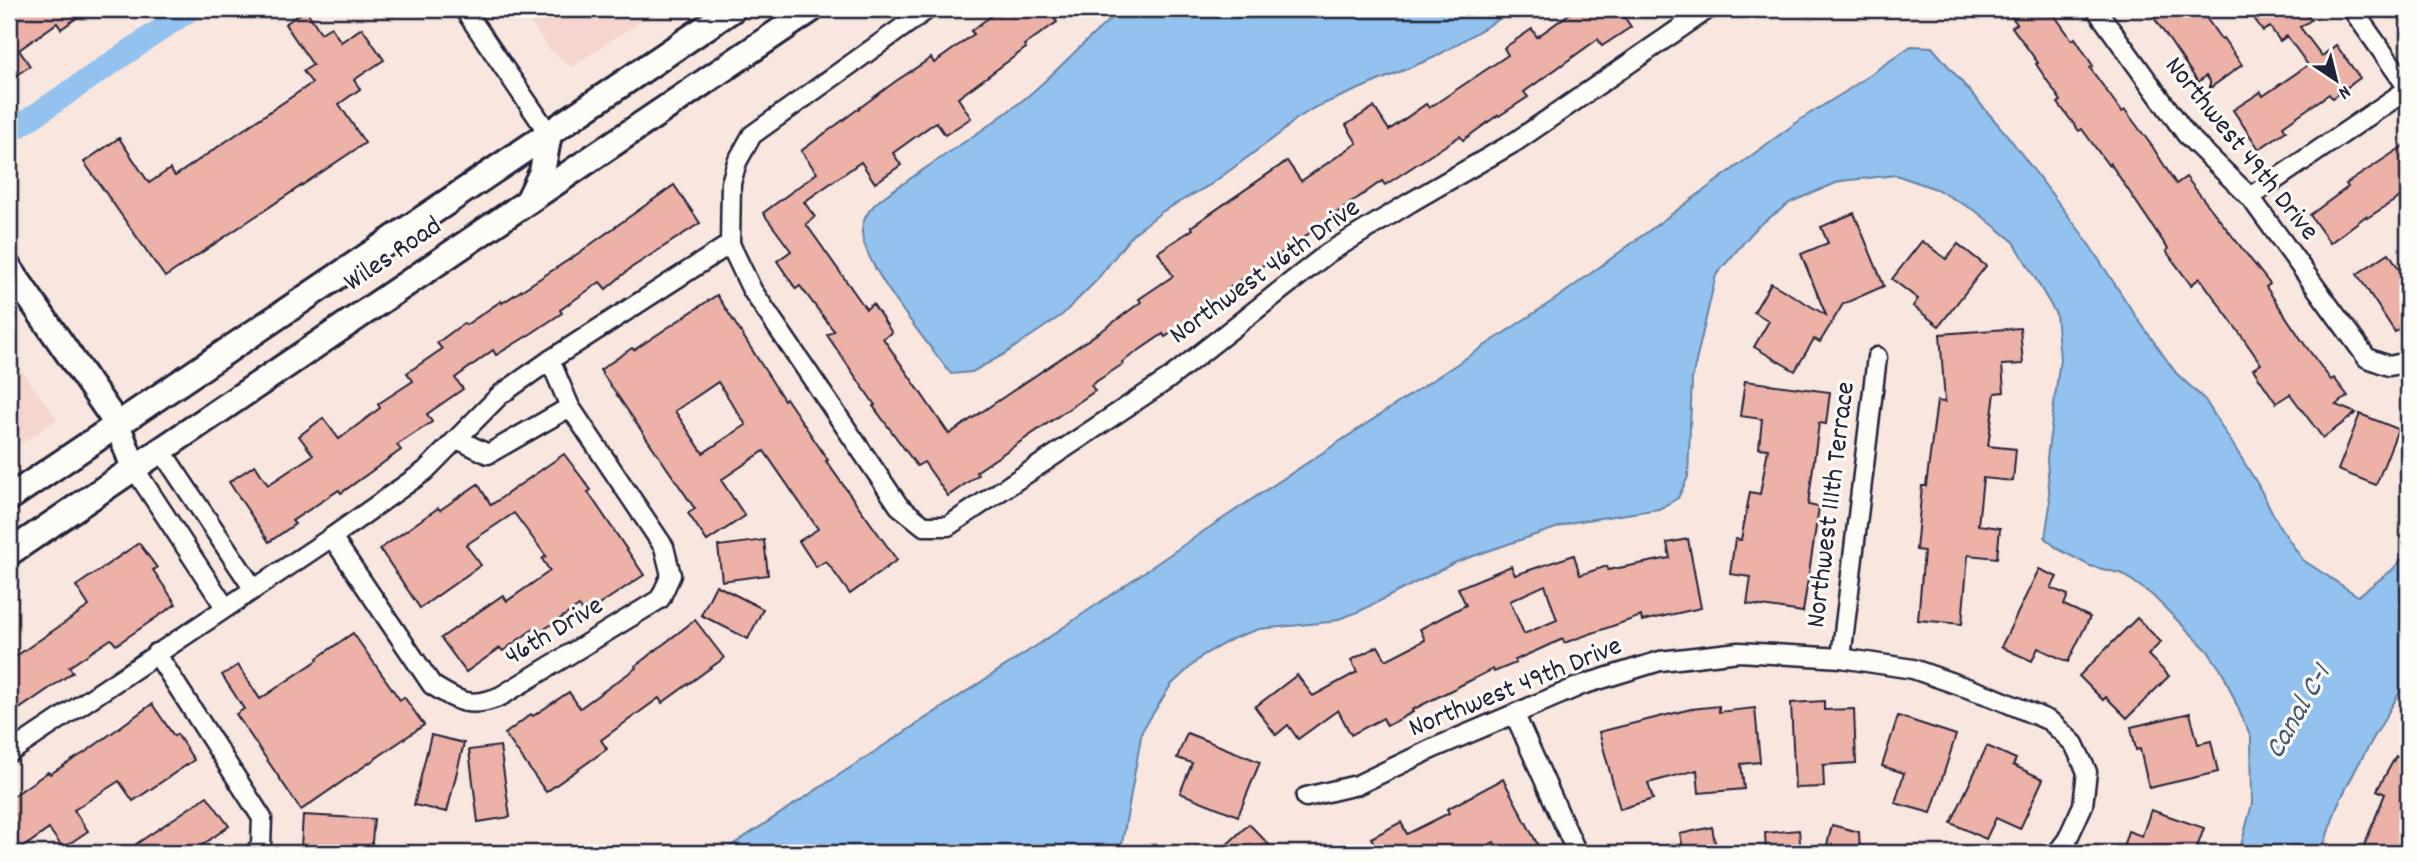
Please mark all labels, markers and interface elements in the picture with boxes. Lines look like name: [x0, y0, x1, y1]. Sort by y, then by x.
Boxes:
north arrow: [2302, 46, 2372, 116]
street label: Northwest 49th Drive: [2153, 49, 2327, 251]
text: N: [2332, 77, 2355, 105]
street label: Northwest 46th Drive: [1162, 190, 1370, 356]
street label: Wiles Road: [337, 208, 451, 304]
street label: Northwest 111th Terrace: [1798, 380, 1868, 630]
street label: 46th Drive: [498, 588, 612, 678]
street label: Northwest 49th Drive: [1403, 628, 1629, 750]
water label: Canal C-1: [2256, 656, 2345, 768]

